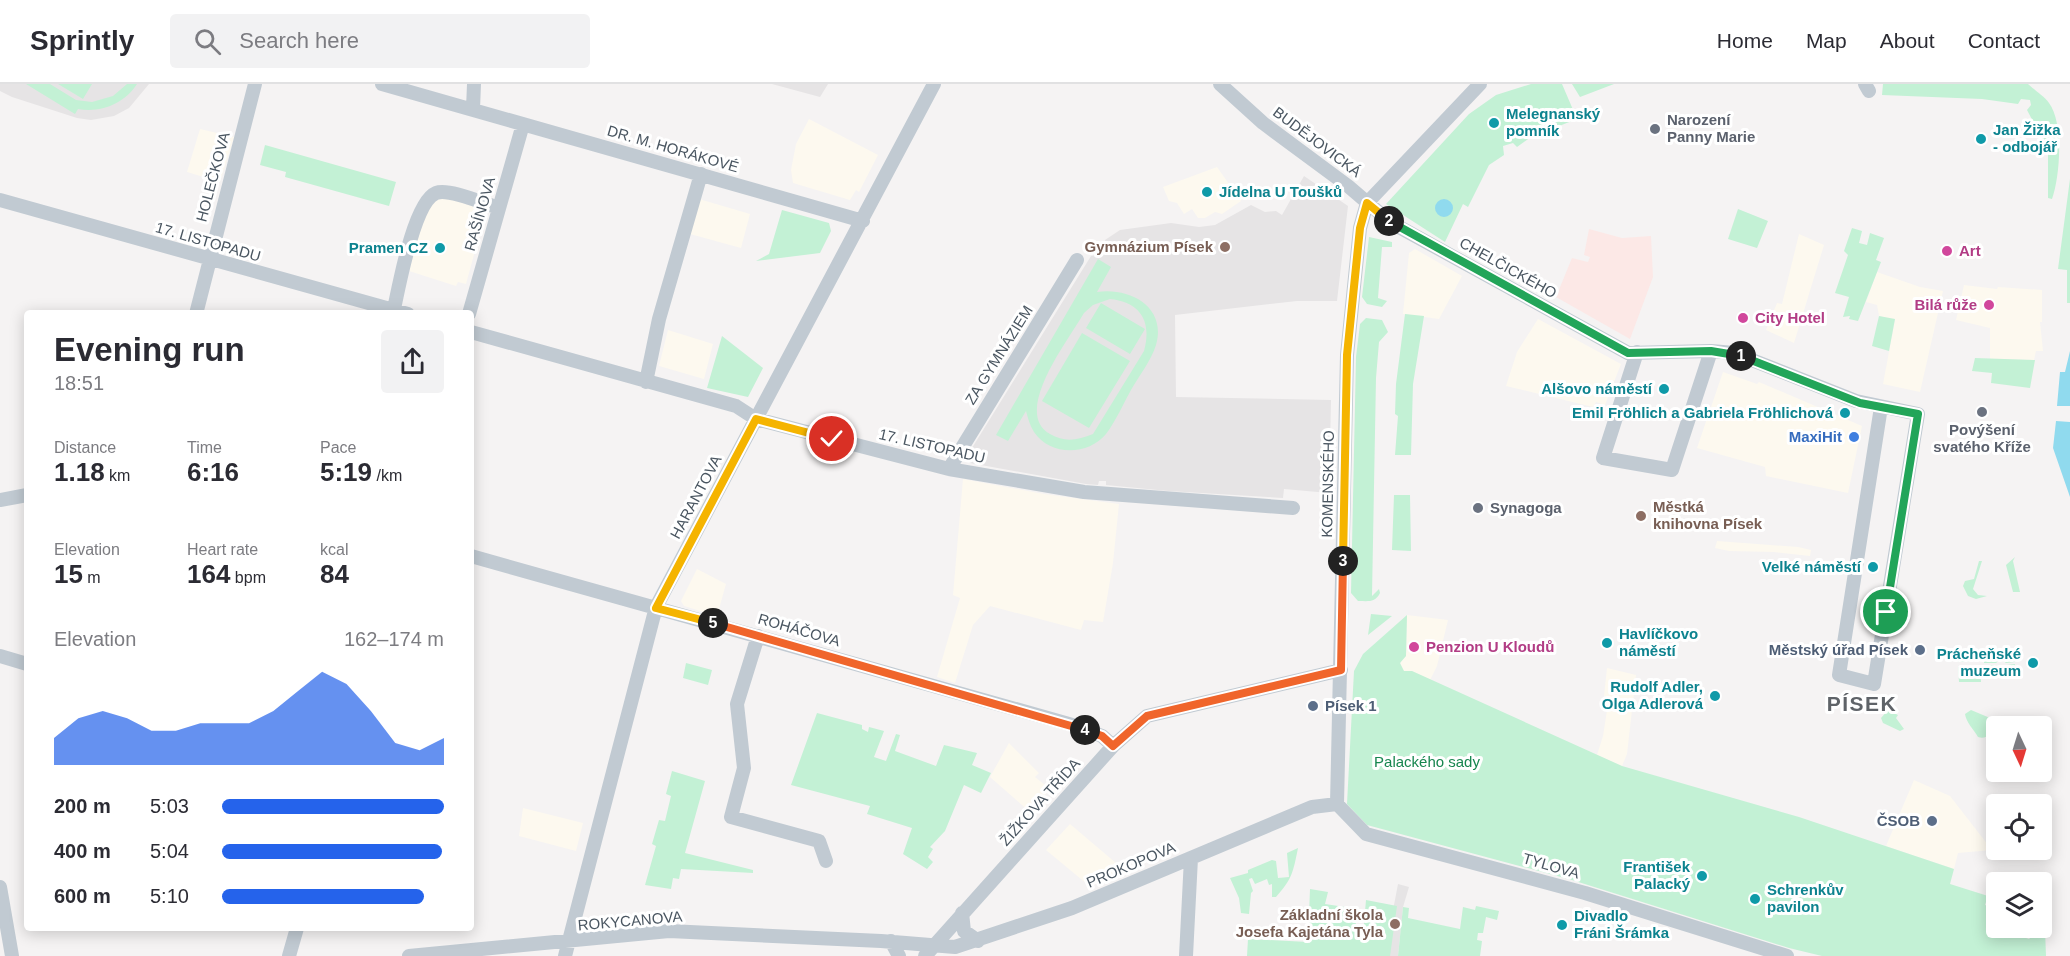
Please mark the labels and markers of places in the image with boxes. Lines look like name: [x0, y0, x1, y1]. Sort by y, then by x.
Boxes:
place label: Melegnanský pomník: [1506, 105, 1601, 139]
place label: Narození Panny Marie: [1667, 111, 1755, 145]
marker: Melegnanský pomník: [1487, 116, 1501, 130]
place label: Jan Žižka - odbojář: [1993, 121, 2061, 155]
marker: Narození Panny Marie: [1648, 122, 1662, 136]
marker: Jan Žižka - odbojář: [1974, 132, 1988, 146]
place label: Jídelna U Toušků: [1219, 183, 1342, 200]
marker: Jídelna U Toušků: [1200, 185, 1214, 199]
pin: 2: [1374, 206, 1404, 236]
place label: Gymnázium Písek: [1085, 238, 1214, 255]
place label: Pramen CZ: [349, 239, 428, 256]
marker: Gymnázium Písek: [1218, 240, 1232, 254]
marker: Pramen CZ: [433, 241, 447, 255]
place label: Art: [1959, 242, 1981, 259]
marker: Art: [1940, 244, 1954, 258]
place label: Bilá růže: [1914, 296, 1977, 313]
marker: Bilá růže: [1982, 298, 1996, 312]
place label: City Hotel: [1755, 309, 1825, 326]
marker: City Hotel: [1736, 311, 1750, 325]
pin: 1: [1726, 341, 1756, 371]
place label: Alšovo náměstí: [1541, 380, 1653, 397]
marker: Alšovo náměstí: [1657, 382, 1671, 396]
place label: Emil Fröhlich a Gabriela Fröhlichová: [1572, 404, 1834, 421]
marker: Povýšení svatého Kříže: [1975, 405, 1989, 419]
marker: Emil Fröhlich a Gabriela Fröhlichová: [1838, 406, 1852, 420]
pin: [806, 413, 857, 464]
place label: Povýšení svatého Kříže: [1933, 421, 2031, 455]
place label: MaxiHit: [1789, 428, 1842, 445]
marker: MaxiHit: [1847, 430, 1861, 444]
place label: Městká knihovna Písek: [1653, 498, 1763, 532]
place label: Synagoga: [1490, 499, 1562, 516]
marker: Synagoga: [1471, 501, 1485, 515]
marker: Městká knihovna Písek: [1634, 509, 1648, 523]
pin: 3: [1328, 546, 1358, 576]
place label: Velké náměstí: [1762, 558, 1862, 575]
marker: Velké náměstí: [1866, 560, 1880, 574]
pin: [1860, 586, 1911, 637]
pin: 5: [698, 608, 728, 638]
place label: Havlíčkovo náměstí: [1619, 625, 1698, 659]
marker: Havlíčkovo náměstí: [1600, 636, 1614, 650]
place label: Penzion U Kloudů: [1426, 638, 1554, 655]
marker: Penzion U Kloudů: [1407, 640, 1421, 654]
place label: Městský úřad Písek: [1769, 641, 1909, 658]
marker: Městský úřad Písek: [1913, 643, 1927, 657]
place label: Prácheňské muzeum: [1937, 645, 2021, 679]
marker: Prácheňské muzeum: [2026, 656, 2040, 670]
place label: Rudolf Adler, Olga Adlerová: [1602, 678, 1704, 712]
marker: Rudolf Adler, Olga Adlerová: [1708, 689, 1722, 703]
place label: Písek 1: [1325, 697, 1377, 714]
marker: Písek 1: [1306, 699, 1320, 713]
pin: 4: [1070, 715, 1100, 745]
place label: ČSOB: [1877, 812, 1920, 829]
marker: ČSOB: [1925, 814, 1939, 828]
place label: František Palacký: [1623, 858, 1691, 892]
marker: František Palacký: [1695, 869, 1709, 883]
place label: Schrenkův pavilon: [1767, 881, 1844, 915]
marker: Schrenkův pavilon: [1748, 892, 1762, 906]
place label: Základní škola Josefa Kajetána Tyla: [1236, 906, 1384, 940]
place label: Divadlo Fráni Šrámka: [1574, 907, 1670, 941]
marker: Základní škola Josefa Kajetána Tyla: [1388, 917, 1402, 931]
marker: Divadlo Fráni Šrámka: [1555, 918, 1569, 932]

